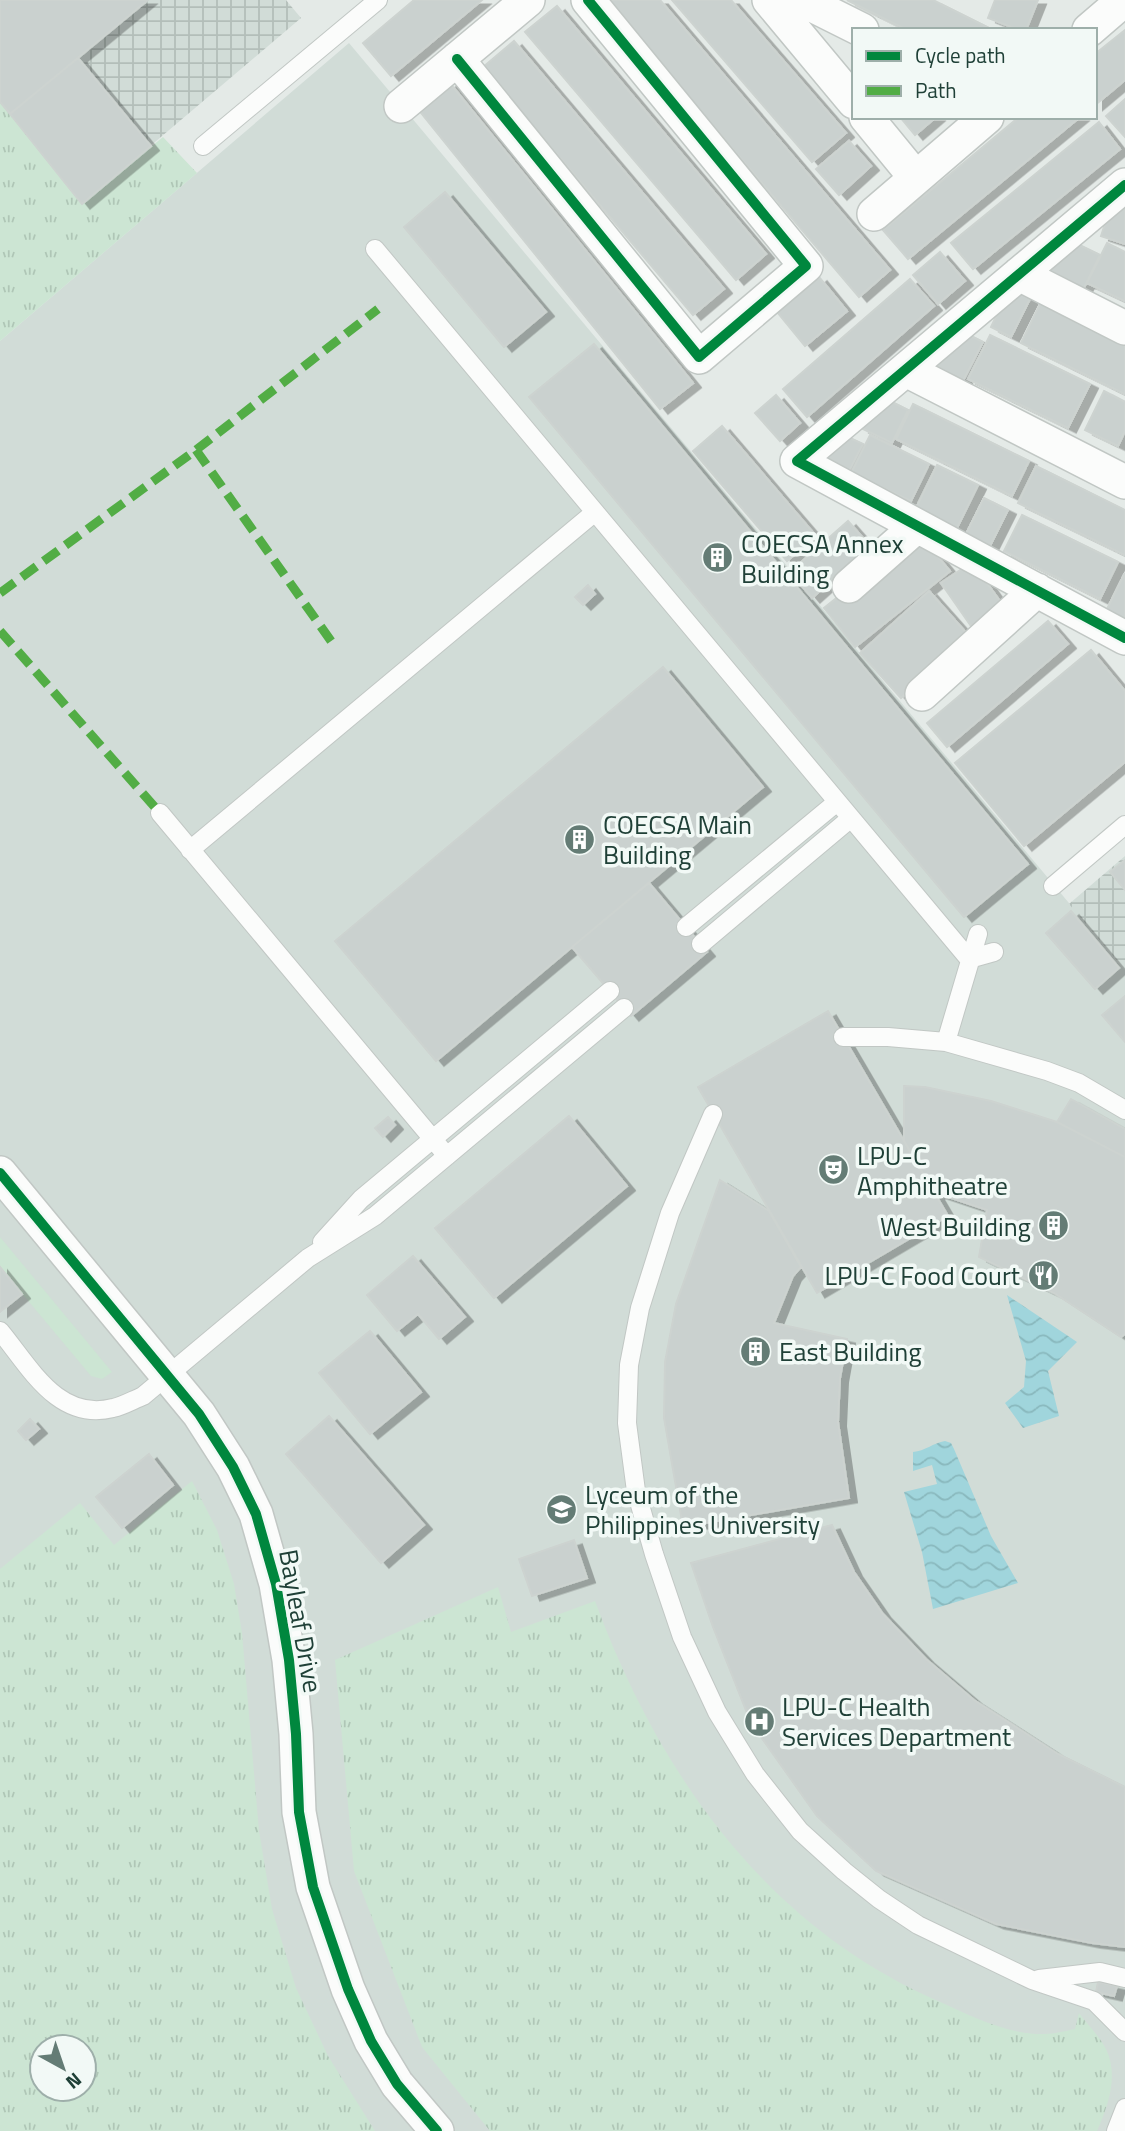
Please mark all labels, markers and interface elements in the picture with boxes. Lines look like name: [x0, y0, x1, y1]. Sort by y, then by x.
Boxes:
legend: [852, 28, 1097, 119]
text: Cycle path: [915, 39, 1006, 71]
text: Path: [915, 74, 957, 106]
place label: COECSA Annex Building: [741, 524, 904, 593]
building icon: COECSA Annex Building: [701, 541, 735, 575]
place label: COECSA Main Building: [603, 805, 752, 874]
building icon: COECSA Main Building: [563, 822, 597, 856]
place label: LPU-C Amphitheatre: [857, 1136, 1008, 1205]
theatre icon: LPU-C Amphitheatre: [817, 1153, 851, 1187]
place label: West Building: [880, 1207, 1031, 1246]
building icon: West Building: [1037, 1209, 1071, 1243]
place label: LPU-C Food Court: [824, 1256, 1020, 1295]
restaurant icon: LPU-C Food Court: [1026, 1258, 1060, 1292]
place label: East Building: [779, 1332, 922, 1371]
building icon: East Building: [739, 1334, 773, 1368]
place label: Lyceum of the Philippines University: [585, 1475, 820, 1544]
school or university icon: Lyceum of the Philippines University: [545, 1492, 579, 1526]
street label: Bayleaf Drive: [269, 1546, 333, 1696]
place label: LPU-C Health Services Department: [782, 1687, 1011, 1756]
hospital icon: LPU-C Health Services Department: [742, 1704, 776, 1738]
north arrow: [28, 2033, 98, 2103]
text: N: [60, 2066, 89, 2097]

